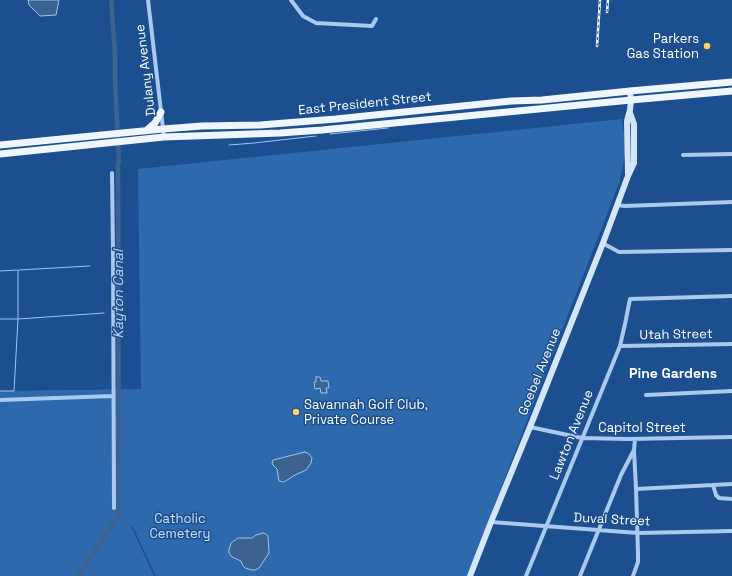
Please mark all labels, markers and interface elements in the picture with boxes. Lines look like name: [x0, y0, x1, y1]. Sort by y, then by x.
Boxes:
street label: Dulany Avenue: [133, 23, 159, 117]
place label: Parkers Gas Station: [627, 31, 699, 62]
marker: Parkers Gas Station: [702, 41, 712, 51]
street label: East President Street: [298, 89, 432, 119]
water label: Kayton Canal: [111, 249, 127, 339]
street label: Goebel Avenue: [515, 326, 565, 418]
street label: Utah Street: [639, 327, 713, 343]
district label: Pine Gardens: [629, 366, 717, 382]
street label: Lawton Avenue: [547, 388, 597, 482]
place label: Savannah Golf Club, Private Course: [304, 397, 428, 428]
marker: Savannah Golf Club, Private Course: [291, 407, 301, 417]
street label: Capitol Street: [598, 420, 686, 436]
street label: Duval Street: [573, 510, 651, 530]
park label: Catholic Cemetery: [150, 511, 210, 542]

